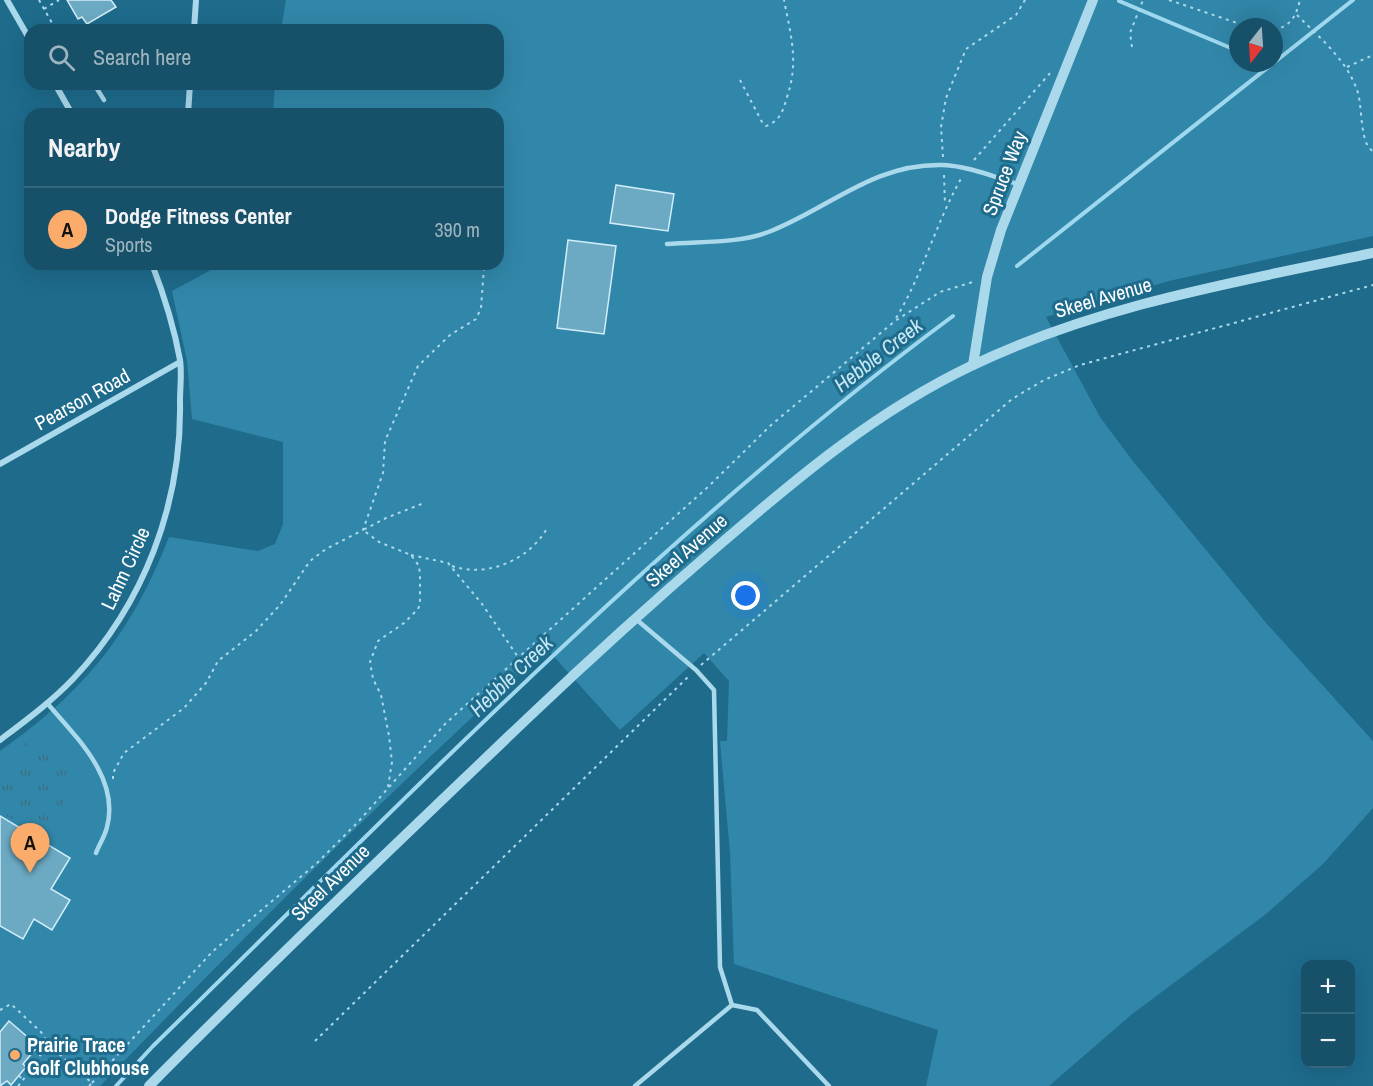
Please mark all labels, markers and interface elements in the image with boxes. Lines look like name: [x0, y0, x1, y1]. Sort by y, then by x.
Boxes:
north arrow: [1229, 18, 1283, 72]
search box: [24, 24, 504, 90]
icon: search: [45, 41, 78, 74]
text: Search here: [93, 42, 191, 72]
street label: Spruce Way: [975, 126, 1033, 219]
text: Nearby: [48, 130, 120, 165]
text: Dodge Fitness Center: [105, 201, 291, 231]
text: A: [62, 216, 73, 243]
text: 390 m: [434, 216, 480, 243]
text: Sports: [105, 231, 152, 258]
street label: Skeel Avenue: [1051, 270, 1155, 324]
water label: Hebble Creek: [828, 310, 929, 399]
street label: Pearson Road: [30, 362, 134, 436]
street label: Skeel Avenue: [639, 507, 733, 593]
street label: Lahm Circle: [94, 522, 156, 614]
your location: [731, 581, 760, 610]
water label: Hebble Creek: [463, 628, 560, 723]
pin: A: [10, 824, 50, 873]
street label: Skeel Avenue: [285, 838, 375, 926]
map controls: [1301, 960, 1355, 1068]
button: +: [1301, 960, 1355, 1014]
button: −: [1301, 1014, 1355, 1068]
place label: Prairie Trace Golf Clubhouse: [27, 1031, 149, 1081]
marker: Prairie Trace Golf Clubhouse: [8, 1048, 22, 1062]

